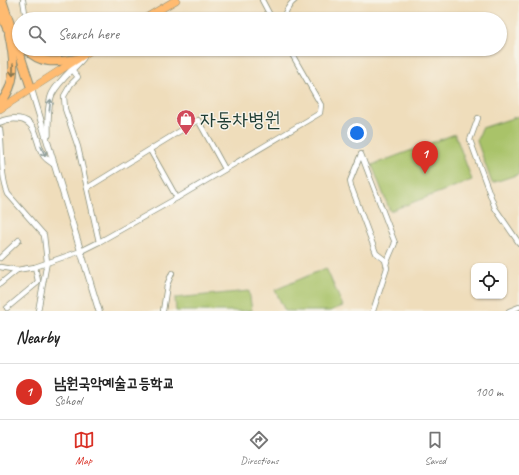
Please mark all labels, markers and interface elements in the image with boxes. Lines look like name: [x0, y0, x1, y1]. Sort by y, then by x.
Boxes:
search box: [12, 12, 507, 56]
icon: search: [26, 23, 48, 45]
text: Search here: [58, 25, 119, 44]
one-way arrow: [9, 63, 17, 76]
one-way arrow: [46, 99, 54, 112]
place label: 자동차병원: [200, 107, 280, 132]
shop icon: 자동차병원: [175, 108, 197, 136]
your location: [347, 123, 367, 143]
pin: 1: [412, 141, 438, 174]
one-way arrow: [39, 145, 47, 157]
map controls: [471, 263, 507, 299]
button: locate: [471, 263, 507, 299]
text: Nearby: [16, 327, 59, 348]
text: 남원국악예술고등학교: [54, 374, 175, 393]
text: 1: [26, 384, 32, 400]
text: 100 m: [475, 384, 503, 400]
text: School: [54, 393, 82, 409]
tab: Map: [73, 429, 95, 467]
tab: Directions: [240, 429, 279, 467]
tab: Saved: [424, 429, 446, 467]

